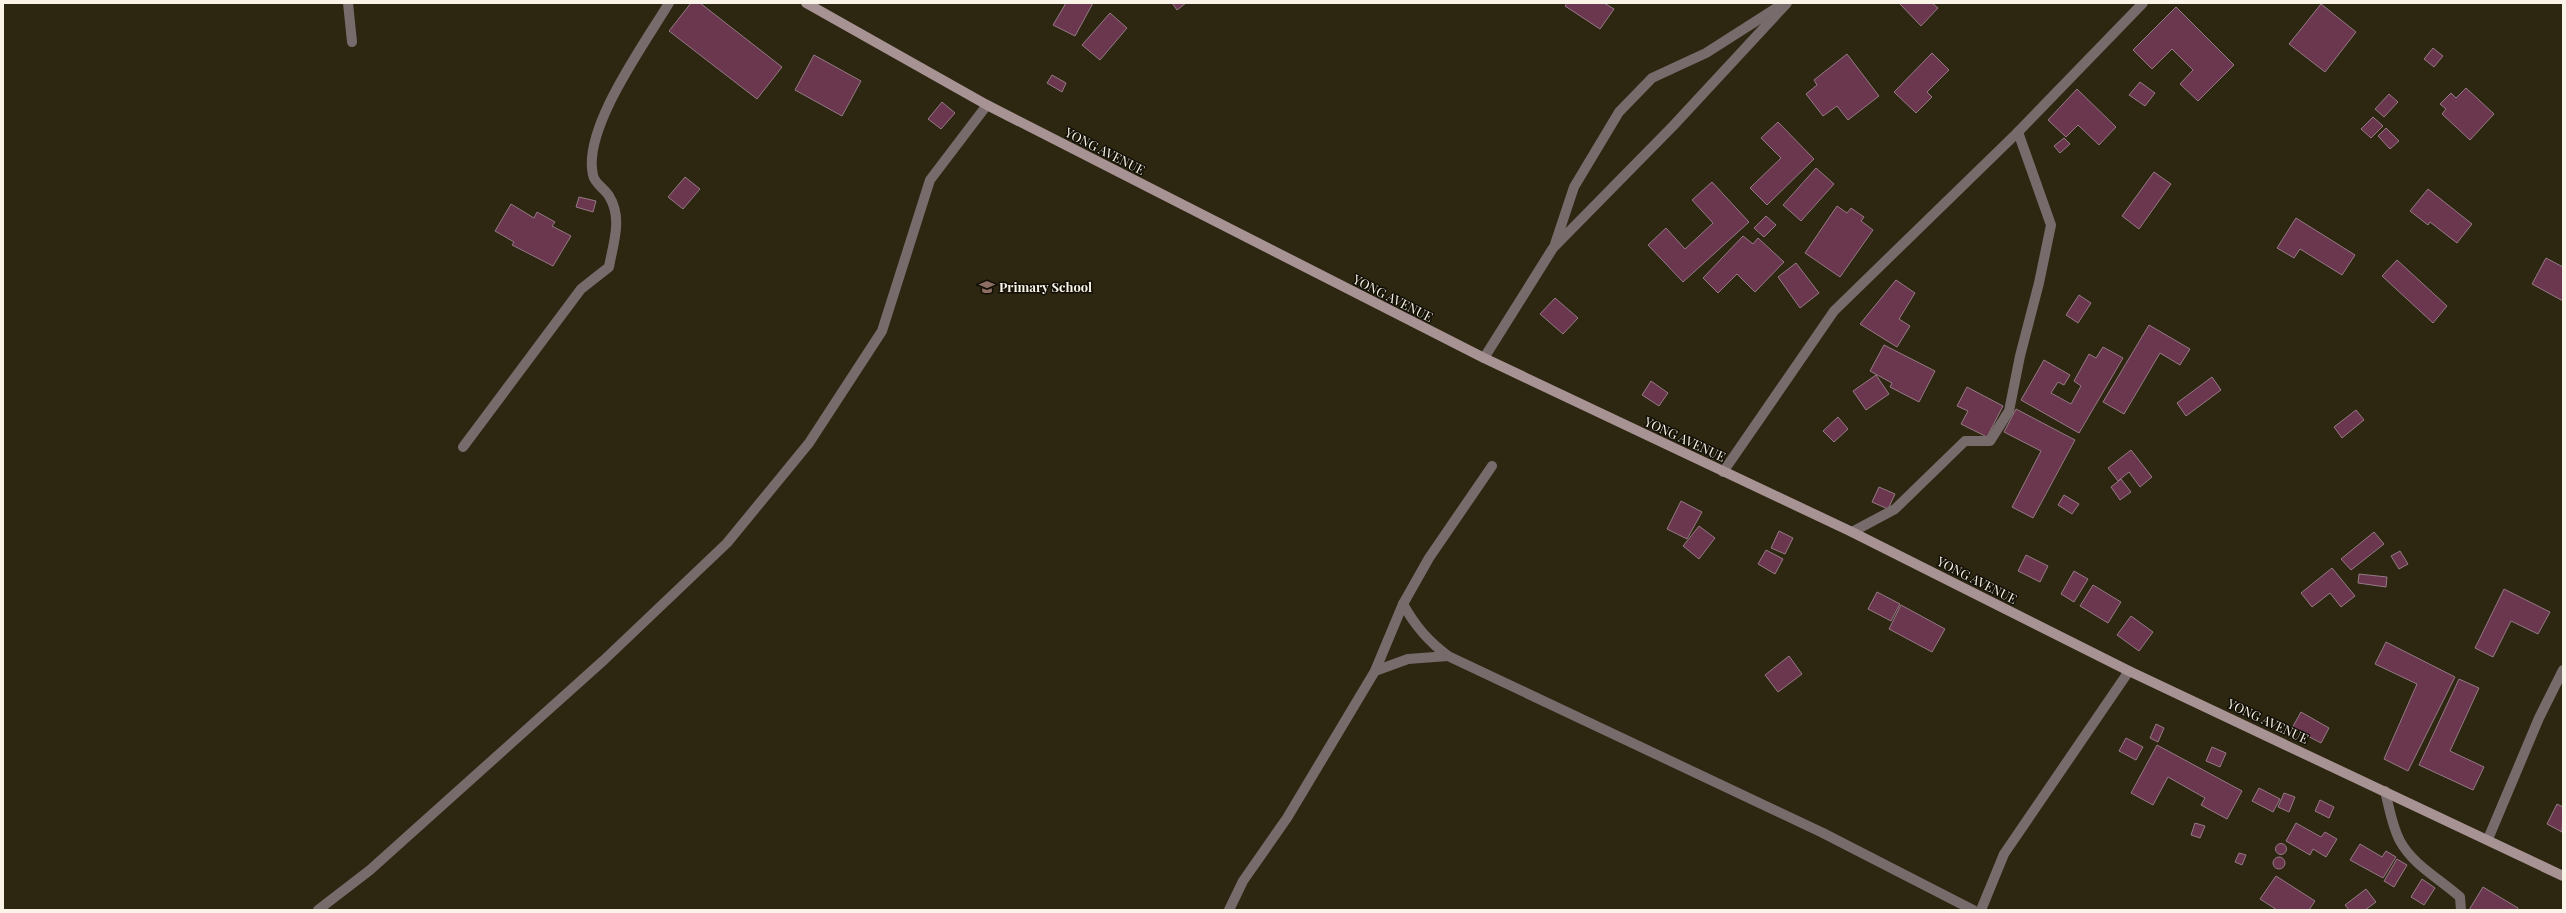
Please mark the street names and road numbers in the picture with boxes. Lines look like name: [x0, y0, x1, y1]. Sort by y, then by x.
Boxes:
street label: YONG AVENUE: [1061, 123, 1148, 178]
street label: YONG AVENUE: [1349, 270, 1436, 325]
street label: YONG AVENUE: [1641, 412, 1729, 465]
street label: YONG AVENUE: [1933, 552, 2020, 607]
street label: YONG AVENUE: [2224, 694, 2312, 747]

